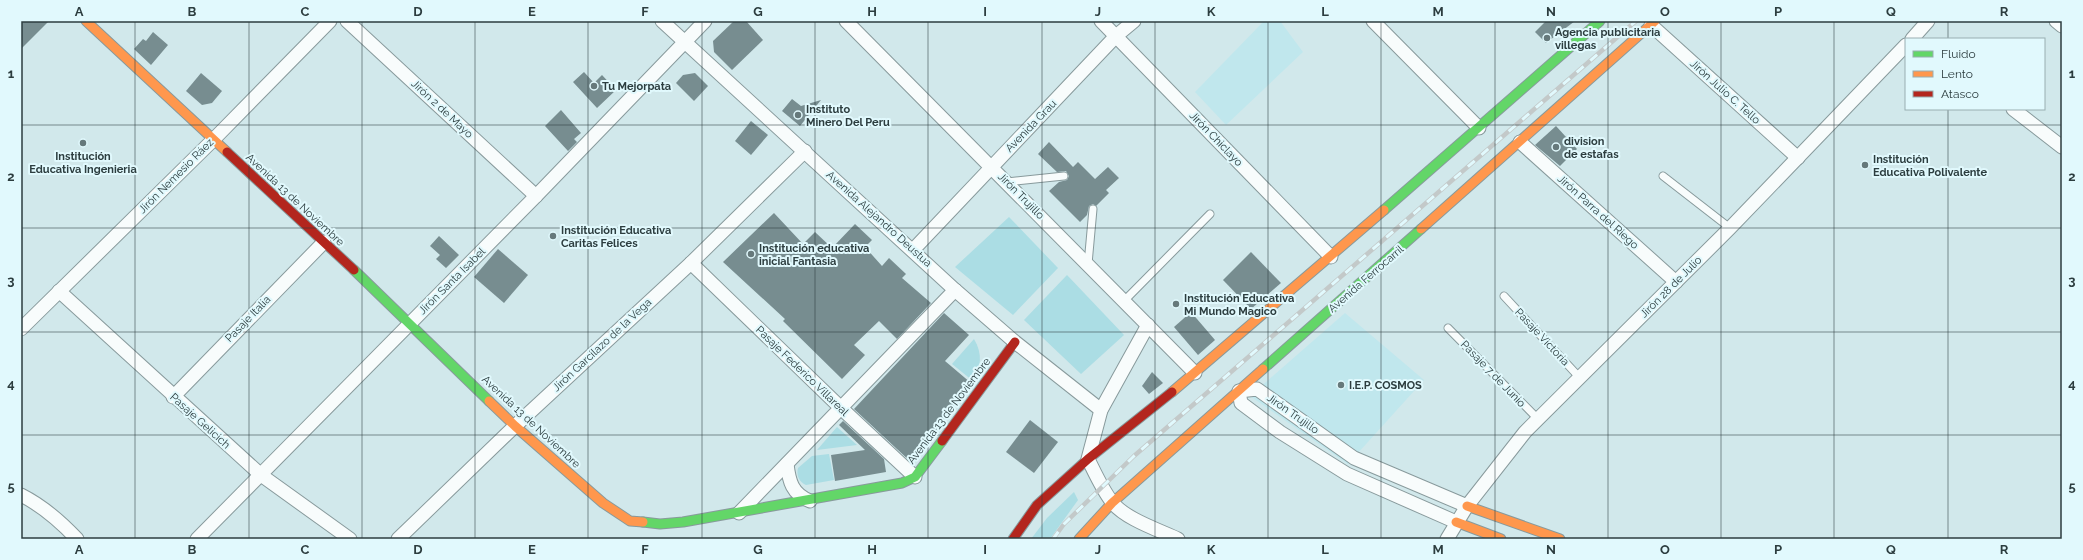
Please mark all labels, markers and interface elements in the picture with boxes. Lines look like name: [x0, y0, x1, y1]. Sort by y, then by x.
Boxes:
text: A: [75, 4, 84, 19]
text: B: [188, 4, 197, 19]
text: C: [301, 4, 310, 19]
text: D: [413, 4, 423, 19]
text: E: [528, 4, 536, 19]
text: F: [641, 4, 649, 19]
text: G: [753, 4, 763, 19]
text: H: [867, 4, 877, 19]
text: I: [983, 4, 987, 19]
text: J: [1095, 4, 1101, 19]
text: K: [1207, 4, 1216, 19]
text: L: [1321, 4, 1329, 19]
text: M: [1432, 4, 1444, 19]
text: N: [1546, 4, 1556, 19]
text: O: [1660, 4, 1670, 19]
text: P: [1774, 4, 1782, 19]
text: Q: [1886, 4, 1896, 19]
text: R: [2000, 4, 2009, 19]
place label: Agencia publicitaria villegas: [1555, 26, 1660, 52]
marker: Agencia publicitaria villegas: [1542, 33, 1552, 43]
legend: [1905, 38, 2045, 110]
text: Fluido: [1941, 47, 1976, 61]
street label: Jirón Julio C. Tello: [1687, 57, 1763, 127]
text: 1: [8, 66, 15, 81]
text: 1: [2069, 66, 2076, 81]
text: Lento: [1941, 67, 1973, 81]
street label: Jirón 2 de Mayo: [408, 77, 476, 141]
place label: Tu Mejorpata: [602, 80, 671, 93]
marker: Tu Mejorpata: [589, 81, 599, 91]
text: Atasco: [1941, 87, 1979, 101]
street label: Avenida Grau: [1003, 97, 1059, 155]
place label: Instituto Minero Del Peru: [806, 103, 890, 129]
street label: Jirón Chiclayo: [1187, 109, 1246, 169]
marker: Instituto Minero Del Peru: [793, 110, 803, 120]
street label: Jirón Nemesio Ráez: [136, 135, 217, 216]
place label: division de estafas: [1564, 135, 1619, 161]
marker: Institución Educativa Ingenieria: [78, 138, 88, 148]
marker: division de estafas: [1551, 142, 1561, 152]
place label: Institución Educativa Ingenieria: [29, 150, 137, 176]
street label: Avenida 13 de Noviembre: [243, 151, 347, 249]
place label: Institución Educativa Polivalente: [1873, 153, 1987, 179]
marker: Institución Educativa Polivalente: [1860, 160, 1870, 170]
street label: Avenida Alejandro Deustua: [824, 168, 934, 270]
text: 2: [7, 169, 15, 184]
text: 2: [2068, 169, 2076, 184]
street label: Jirón Trujillo: [995, 170, 1047, 222]
street label: Jirón Parra del Riego: [1555, 172, 1642, 252]
place label: Institución Educativa Caritas Felices: [561, 224, 671, 250]
marker: Institución Educativa Caritas Felices: [548, 231, 558, 241]
place label: Institución educativa inicial Fantasia: [759, 242, 869, 268]
street label: Avenida Ferrocarril: [1326, 243, 1406, 315]
street label: Jirón Santa Isabel: [416, 245, 488, 317]
marker: Institución educativa inicial Fantasia: [746, 249, 756, 259]
street label: Jirón 28 de Julio: [1638, 253, 1705, 320]
text: 3: [7, 273, 15, 288]
text: 3: [2068, 273, 2076, 288]
place label: Institución Educativa Mi Mundo Magico: [1184, 292, 1294, 318]
street label: Pasaje Italia: [223, 293, 273, 345]
street label: Jirón Garcilazo de la Vega: [550, 296, 654, 394]
marker: Institución Educativa Mi Mundo Magico: [1171, 299, 1181, 309]
street label: Pasaje Victoria: [1512, 306, 1572, 368]
street label: Pasaje Federico Villareal: [753, 323, 851, 419]
street label: Pasaje 7 de Junio: [1458, 338, 1528, 410]
street label: Avenida 13 de Noviembre: [905, 355, 994, 467]
street label: Avenida 13 de Noviembre: [479, 373, 583, 471]
text: 4: [7, 376, 15, 391]
text: 4: [2068, 376, 2076, 391]
place label: I.E.P. COSMOS: [1349, 379, 1422, 392]
marker: I.E.P. COSMOS: [1336, 380, 1346, 390]
street label: Pasaje Gelicich: [167, 391, 233, 451]
street label: Jirón Trujillo: [1265, 391, 1322, 437]
text: 5: [7, 479, 15, 494]
text: 5: [2068, 479, 2076, 494]
text: A: [75, 542, 84, 557]
text: B: [188, 542, 197, 557]
text: C: [301, 542, 310, 557]
text: D: [413, 542, 423, 557]
text: E: [528, 542, 536, 557]
text: F: [641, 542, 649, 557]
text: G: [753, 542, 763, 557]
text: H: [867, 542, 877, 557]
text: I: [983, 542, 987, 557]
text: J: [1095, 542, 1101, 557]
text: K: [1207, 542, 1216, 557]
text: L: [1321, 542, 1329, 557]
text: M: [1432, 542, 1444, 557]
text: N: [1546, 542, 1556, 557]
text: O: [1660, 542, 1670, 557]
text: P: [1774, 542, 1782, 557]
text: Q: [1886, 542, 1896, 557]
text: R: [2000, 542, 2009, 557]

